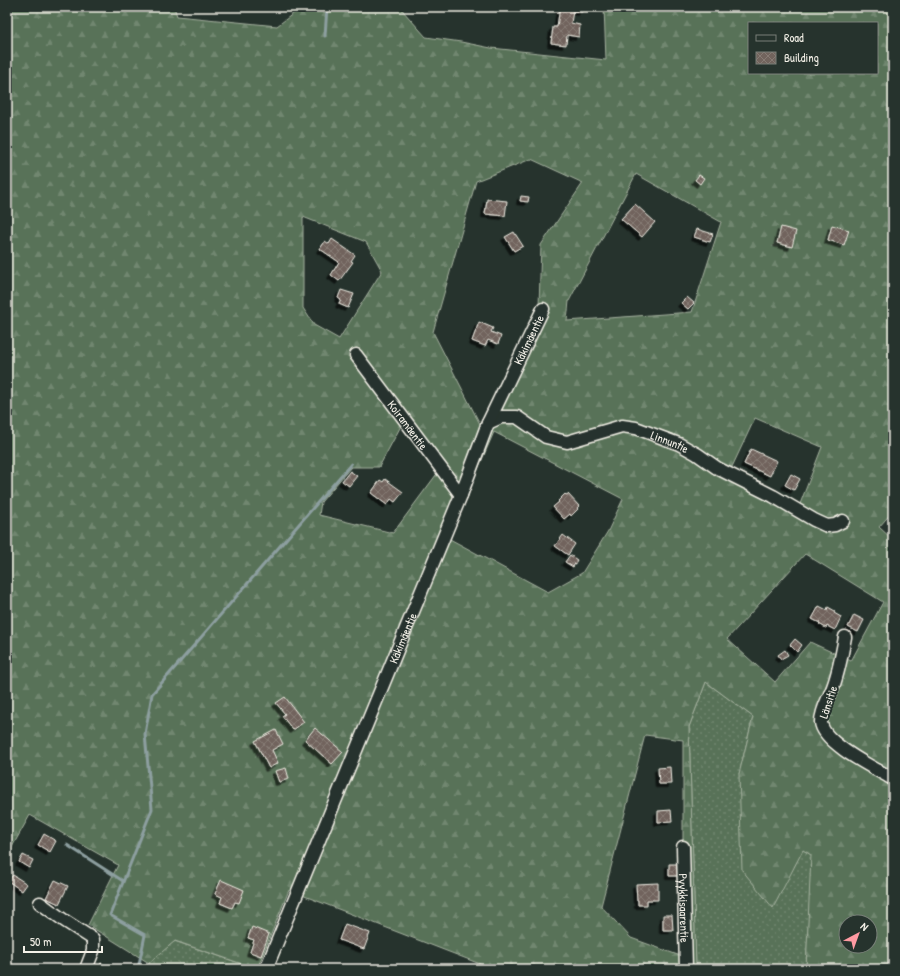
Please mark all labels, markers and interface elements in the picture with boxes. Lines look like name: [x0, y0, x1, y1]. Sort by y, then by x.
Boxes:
legend: [748, 22, 878, 74]
text: Road: [784, 29, 804, 46]
text: Building: [784, 49, 819, 66]
street label: Käkimäentie: [509, 312, 548, 367]
street label: Koiramäentie: [384, 396, 433, 453]
street label: Linnuntie: [648, 426, 693, 457]
street label: Käkimäentie: [384, 610, 420, 666]
street label: Länsitie: [815, 683, 841, 721]
street label: Pyykkisaarentie: [675, 873, 694, 943]
north arrow: [838, 914, 878, 954]
text: N: [858, 919, 871, 934]
scale bar: [24, 928, 102, 954]
text: 50 m: [30, 933, 51, 950]

